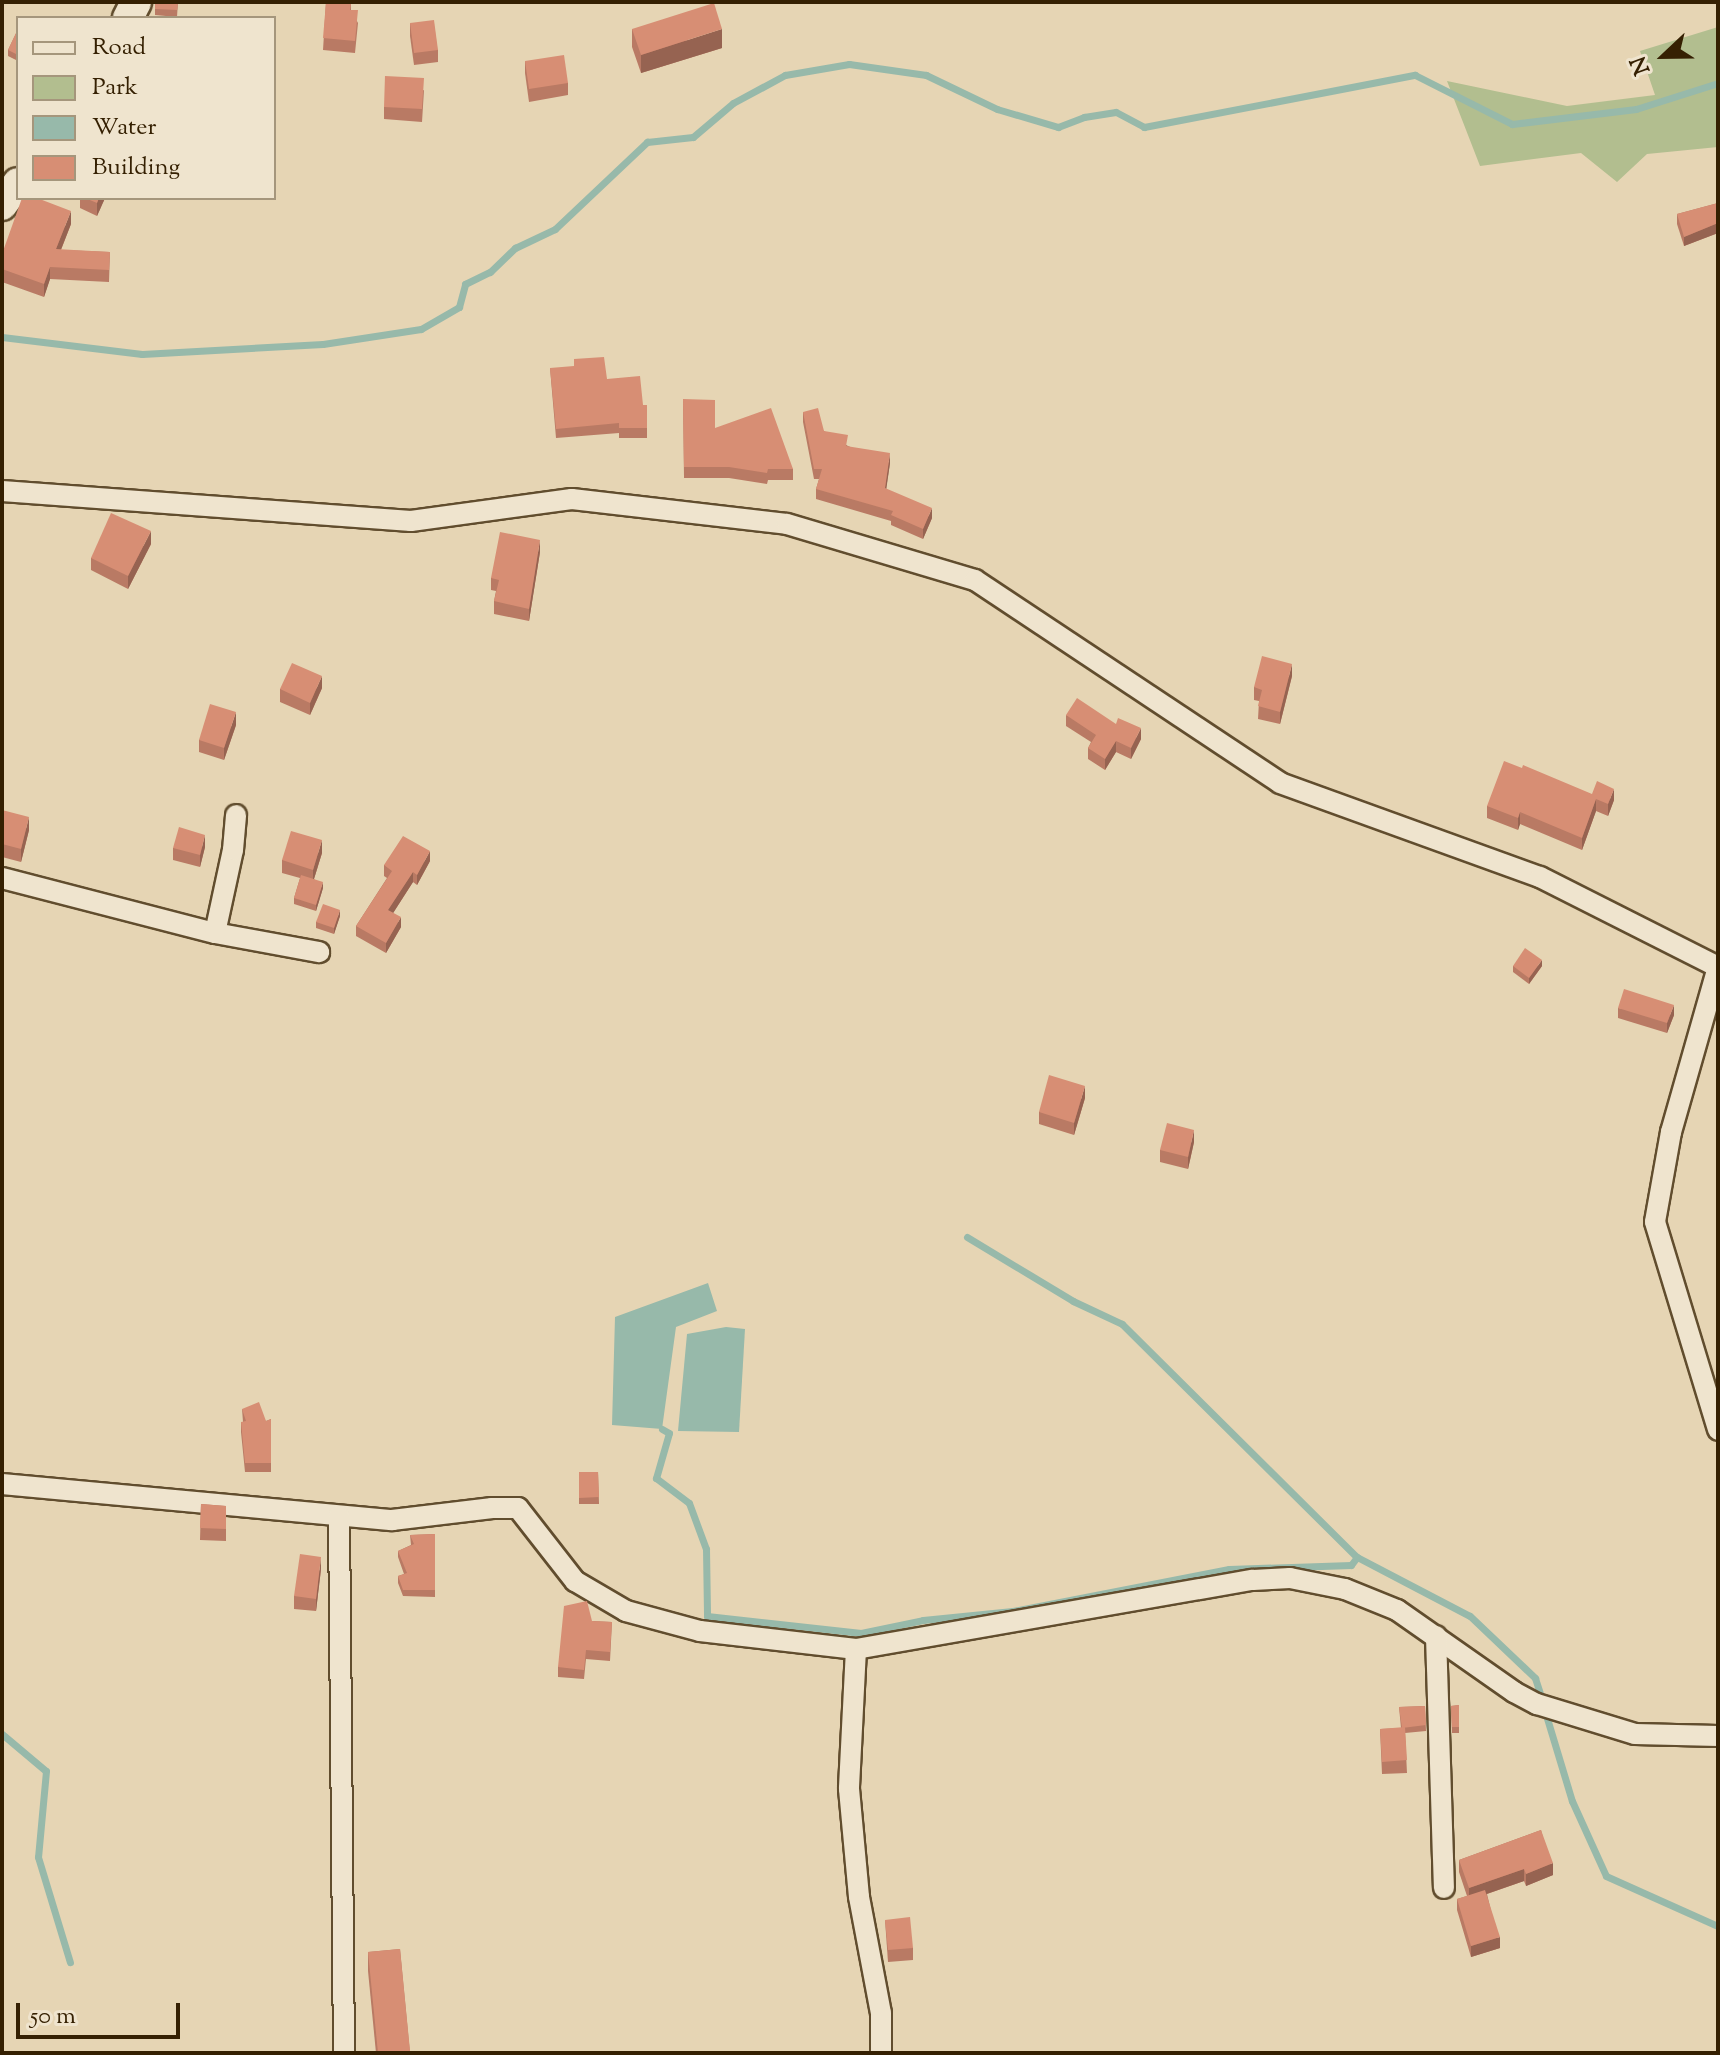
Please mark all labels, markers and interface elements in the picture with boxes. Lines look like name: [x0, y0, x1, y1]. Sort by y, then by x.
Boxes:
legend: [16, 16, 276, 200]
north arrow: [1624, 16, 1704, 96]
text: Road: [92, 31, 146, 65]
text: N: [1624, 51, 1660, 79]
text: Park: [92, 71, 138, 105]
text: Water: [92, 111, 156, 145]
text: Building: [92, 151, 180, 185]
scale bar: [20, 1987, 184, 2037]
text: 50 m: [30, 2000, 76, 2034]

